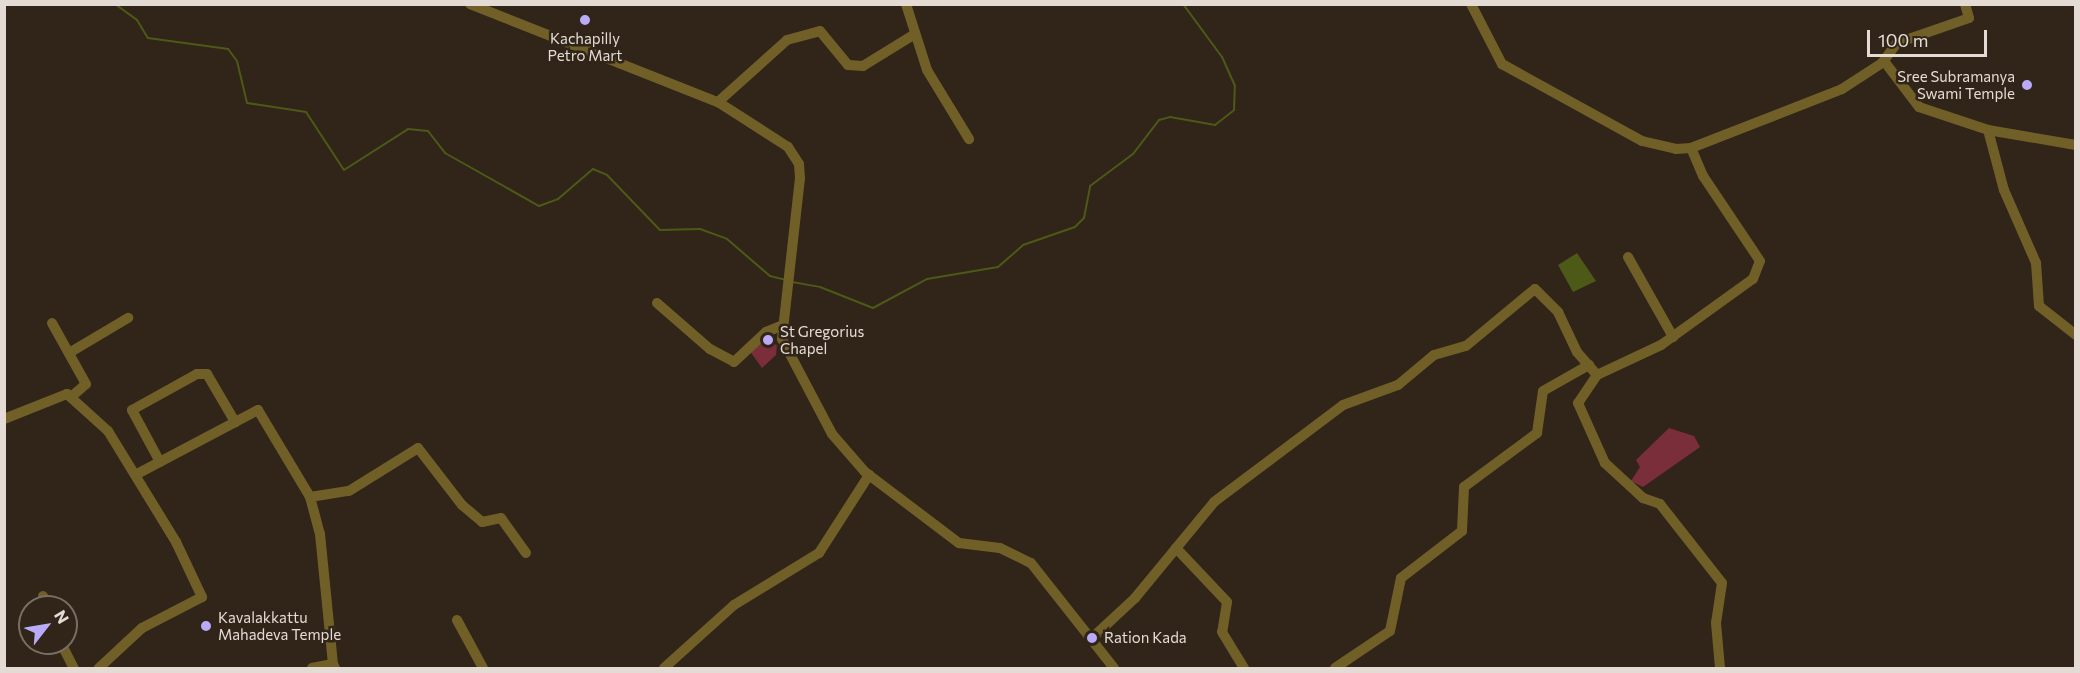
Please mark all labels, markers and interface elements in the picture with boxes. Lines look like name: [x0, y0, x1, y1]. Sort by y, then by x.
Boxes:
marker: Kachapilly Petro Mart: [578, 13, 592, 27]
scale bar: [1870, 18, 1990, 56]
place label: Kachapilly Petro Mart: [548, 29, 622, 64]
text: 100 m: [1878, 29, 1928, 51]
place label: Sree Subramanya Swami Temple: [1897, 67, 2015, 102]
marker: Sree Subramanya Swami Temple: [2020, 78, 2034, 92]
place label: St Gregorius Chapel: [780, 322, 864, 357]
marker: St Gregorius Chapel: [761, 333, 775, 347]
north arrow: [18, 595, 78, 655]
text: N: [51, 606, 73, 627]
place label: Kavalakkattu Mahadeva Temple: [218, 608, 341, 643]
marker: Kavalakkattu Mahadeva Temple: [199, 619, 213, 633]
place label: Ration Kada: [1104, 629, 1187, 647]
marker: Ration Kada: [1085, 631, 1099, 645]

